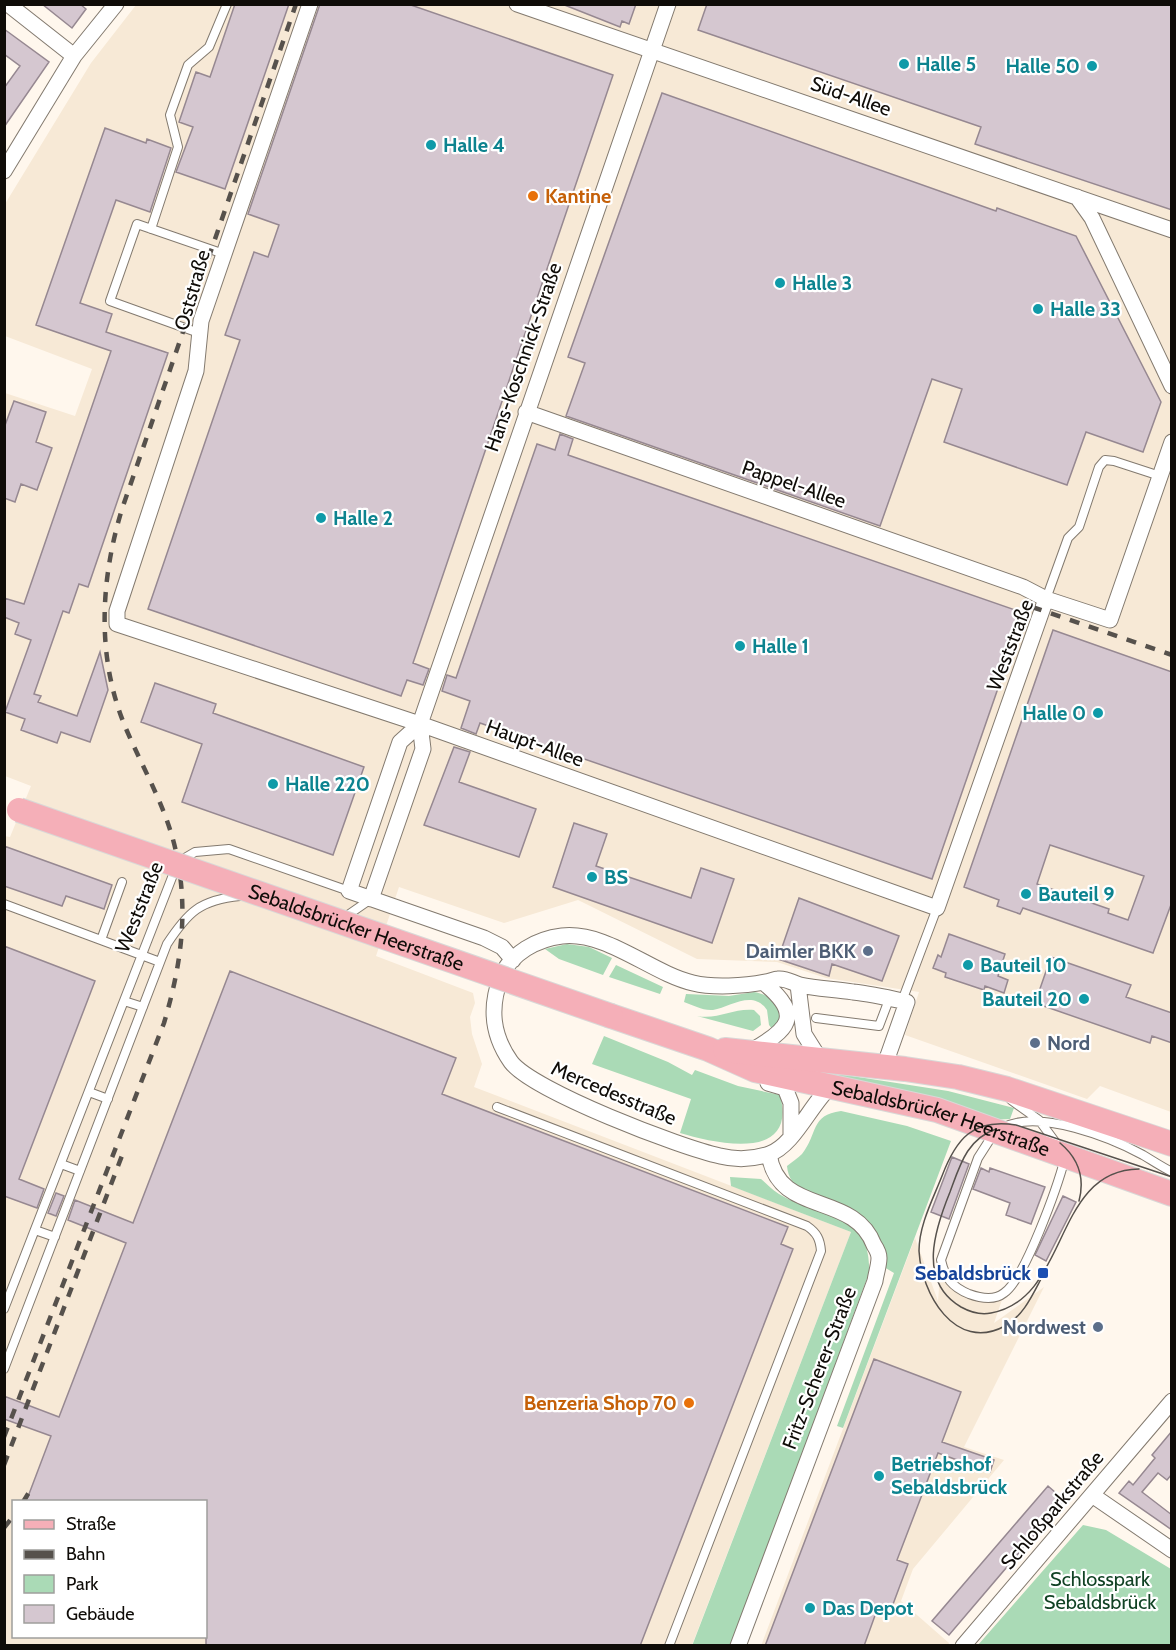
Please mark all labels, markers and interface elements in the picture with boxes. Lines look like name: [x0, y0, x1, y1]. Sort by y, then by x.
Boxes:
place label: Halle 5: [916, 52, 976, 76]
place label: Halle 50: [1006, 54, 1080, 78]
marker: Halle 5: [897, 57, 911, 71]
marker: Halle 50: [1085, 59, 1099, 73]
street label: Süd-Allee: [808, 71, 894, 121]
place label: Halle 4: [443, 133, 505, 157]
marker: Halle 4: [424, 138, 438, 152]
place label: Kantine: [545, 184, 611, 208]
marker: Kantine: [526, 189, 540, 203]
street label: Oststraße: [169, 247, 215, 333]
street label: Hans-Koschnick-Straße: [479, 259, 567, 455]
place label: Halle 3: [792, 271, 852, 295]
marker: Halle 3: [773, 276, 787, 290]
place label: Halle 33: [1050, 297, 1121, 321]
marker: Halle 33: [1031, 302, 1045, 316]
street label: Pappel-Allee: [739, 455, 849, 513]
place label: Halle 2: [333, 506, 393, 530]
marker: Halle 2: [314, 511, 328, 525]
street label: Weststraße: [982, 596, 1038, 694]
place label: Halle 1: [752, 634, 809, 658]
marker: Halle 1: [733, 639, 747, 653]
place label: Halle 0: [1022, 701, 1086, 725]
marker: Halle 0: [1091, 706, 1105, 720]
street label: Haupt-Allee: [483, 714, 587, 772]
place label: Halle 220: [285, 772, 370, 796]
marker: Halle 220: [266, 777, 280, 791]
street label: Weststraße: [110, 858, 168, 956]
place label: BS: [604, 865, 629, 889]
marker: BS: [585, 870, 599, 884]
street label: Sebaldsbrücker Heerstraße: [245, 879, 467, 976]
place label: Bauteil 9: [1038, 882, 1114, 906]
marker: Bauteil 9: [1019, 887, 1033, 901]
place label: Daimler BKK: [745, 939, 856, 963]
marker: Daimler BKK: [861, 944, 875, 958]
place label: Bauteil 10: [980, 953, 1067, 977]
marker: Bauteil 10: [961, 958, 975, 972]
place label: Bauteil 20: [982, 987, 1072, 1011]
marker: Bauteil 20: [1077, 992, 1091, 1006]
place label: Nord: [1047, 1031, 1090, 1055]
marker: Nord: [1028, 1036, 1042, 1050]
street label: Mercedesstraße: [548, 1056, 680, 1130]
street label: Sebaldsbrücker Heerstraße: [829, 1075, 1053, 1161]
place label: Sebaldsbrück: [915, 1261, 1031, 1285]
marker: Sebaldsbrück: [1036, 1266, 1050, 1280]
street label: Fritz-Scherer-Straße: [777, 1283, 861, 1453]
place label: Nordwest: [1003, 1315, 1086, 1339]
marker: Nordwest: [1091, 1320, 1105, 1334]
place label: Benzeria Shop 70: [524, 1391, 677, 1415]
marker: Benzeria Shop 70: [682, 1396, 696, 1410]
street label: Schloßparkstraße: [996, 1446, 1108, 1574]
place label: Betriebshof Sebaldsbrück: [891, 1452, 1007, 1499]
marker: Betriebshof Sebaldsbrück: [872, 1469, 886, 1483]
legend: [12, 1500, 207, 1638]
text: Straße: [66, 1513, 116, 1535]
text: Bahn: [66, 1543, 105, 1565]
park label: Schlosspark Sebaldsbrück: [1044, 1567, 1156, 1614]
text: Park: [66, 1573, 99, 1595]
place label: Das Depot: [822, 1596, 913, 1620]
marker: Das Depot: [803, 1601, 817, 1615]
text: Gebäude: [66, 1603, 135, 1625]

